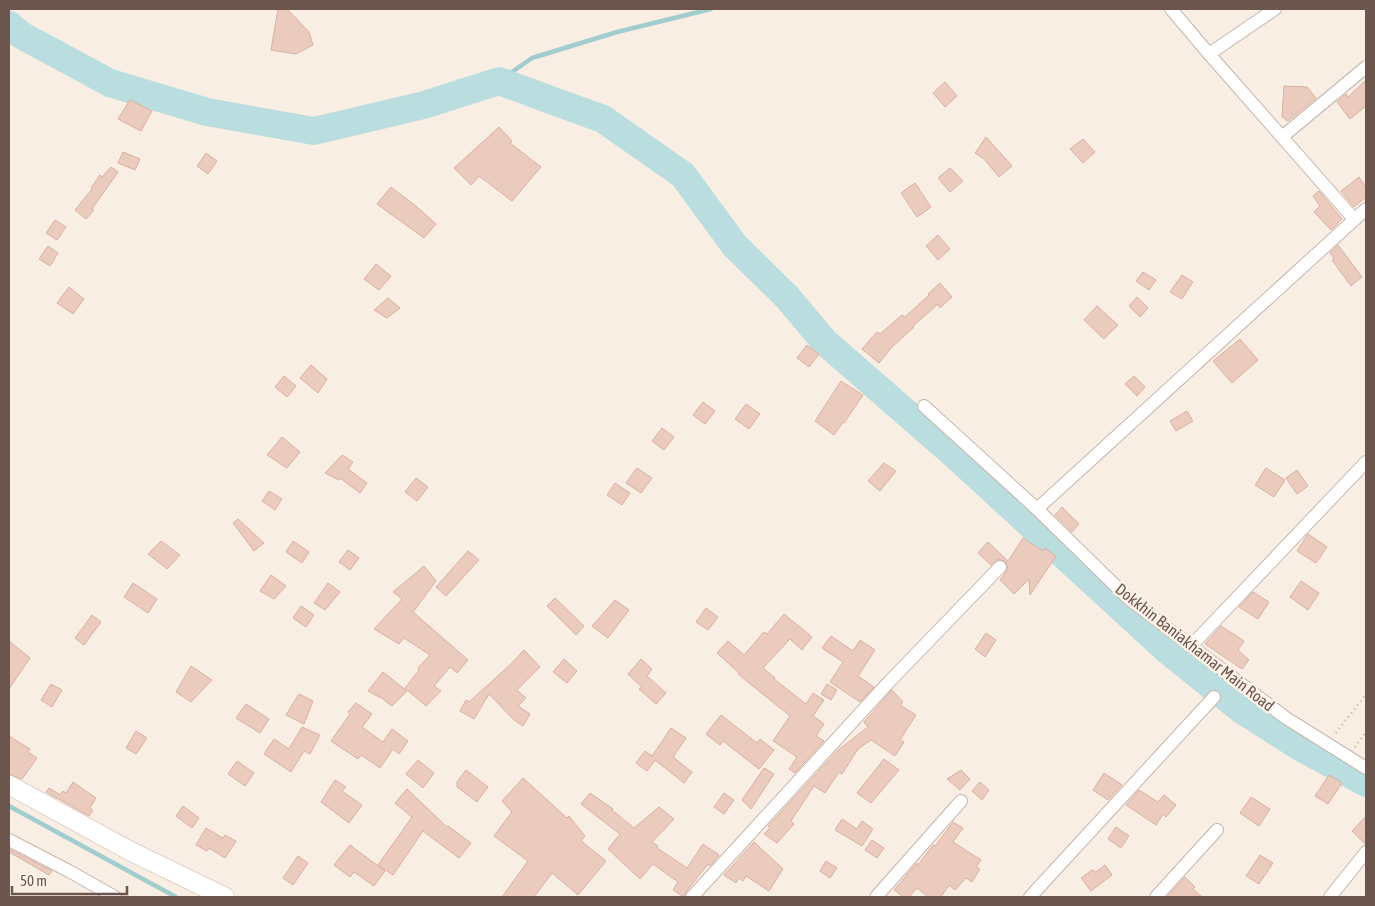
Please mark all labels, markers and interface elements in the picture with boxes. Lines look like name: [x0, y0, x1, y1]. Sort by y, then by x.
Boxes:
street label: Dokkhin Baniakhamar Main Road: [1112, 579, 1278, 715]
scale bar: [12, 864, 128, 896]
text: 50 m: [20, 872, 47, 889]

